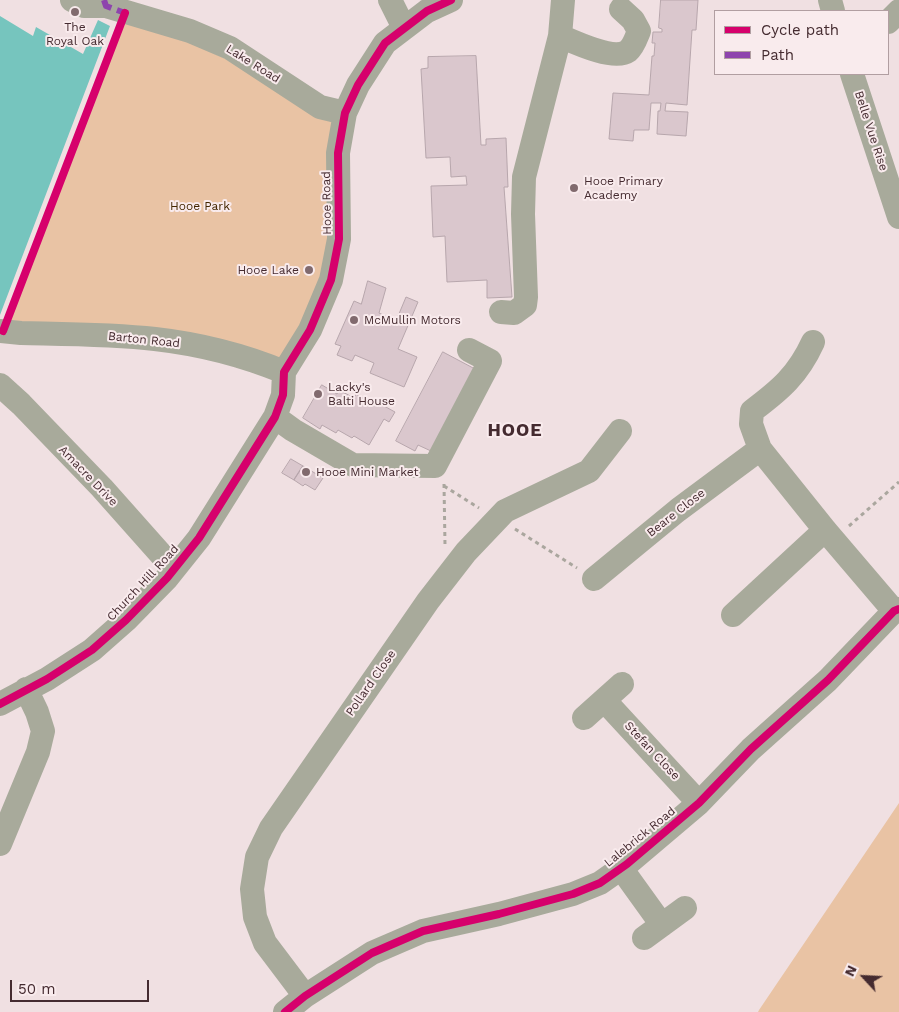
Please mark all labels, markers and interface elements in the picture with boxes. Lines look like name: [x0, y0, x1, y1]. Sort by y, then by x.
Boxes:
marker: The Royal Oak: [69, 6, 81, 18]
legend: [714, 10, 889, 75]
place label: The Royal Oak: [46, 20, 104, 48]
text: Cycle path: [761, 21, 839, 39]
street label: Lake Road: [223, 42, 283, 86]
text: Path: [761, 46, 794, 64]
street label: Belle Vue Rise: [851, 89, 891, 173]
street label: Hooe Road: [319, 171, 335, 235]
place label: Hooe Primary Academy: [584, 174, 663, 202]
marker: Hooe Primary Academy: [568, 182, 580, 194]
park label: Hooe Park: [170, 199, 230, 213]
place label: Hooe Lake: [237, 263, 299, 277]
marker: Hooe Lake: [303, 264, 315, 276]
place label: McMullin Motors: [364, 313, 461, 327]
marker: McMullin Motors: [348, 314, 360, 326]
street label: Barton Road: [107, 329, 181, 351]
place label: Lacky's Balti House: [328, 380, 395, 408]
marker: Lacky's Balti House: [312, 388, 324, 400]
district label: HOOE: [487, 420, 543, 442]
street label: Amacre Drive: [56, 443, 120, 509]
place label: Hooe Mini Market: [316, 465, 419, 479]
marker: Hooe Mini Market: [300, 466, 312, 478]
street label: Beare Close: [644, 486, 708, 540]
street label: Church Hill Road: [104, 542, 182, 624]
street label: Pollard Close: [343, 647, 399, 719]
street label: Stefan Close: [621, 719, 683, 783]
street label: Lalebrick Road: [602, 804, 678, 870]
north arrow: [839, 952, 889, 1002]
text: N: [841, 963, 860, 979]
scale bar: [12, 970, 151, 1002]
text: 50 m: [18, 980, 55, 998]

